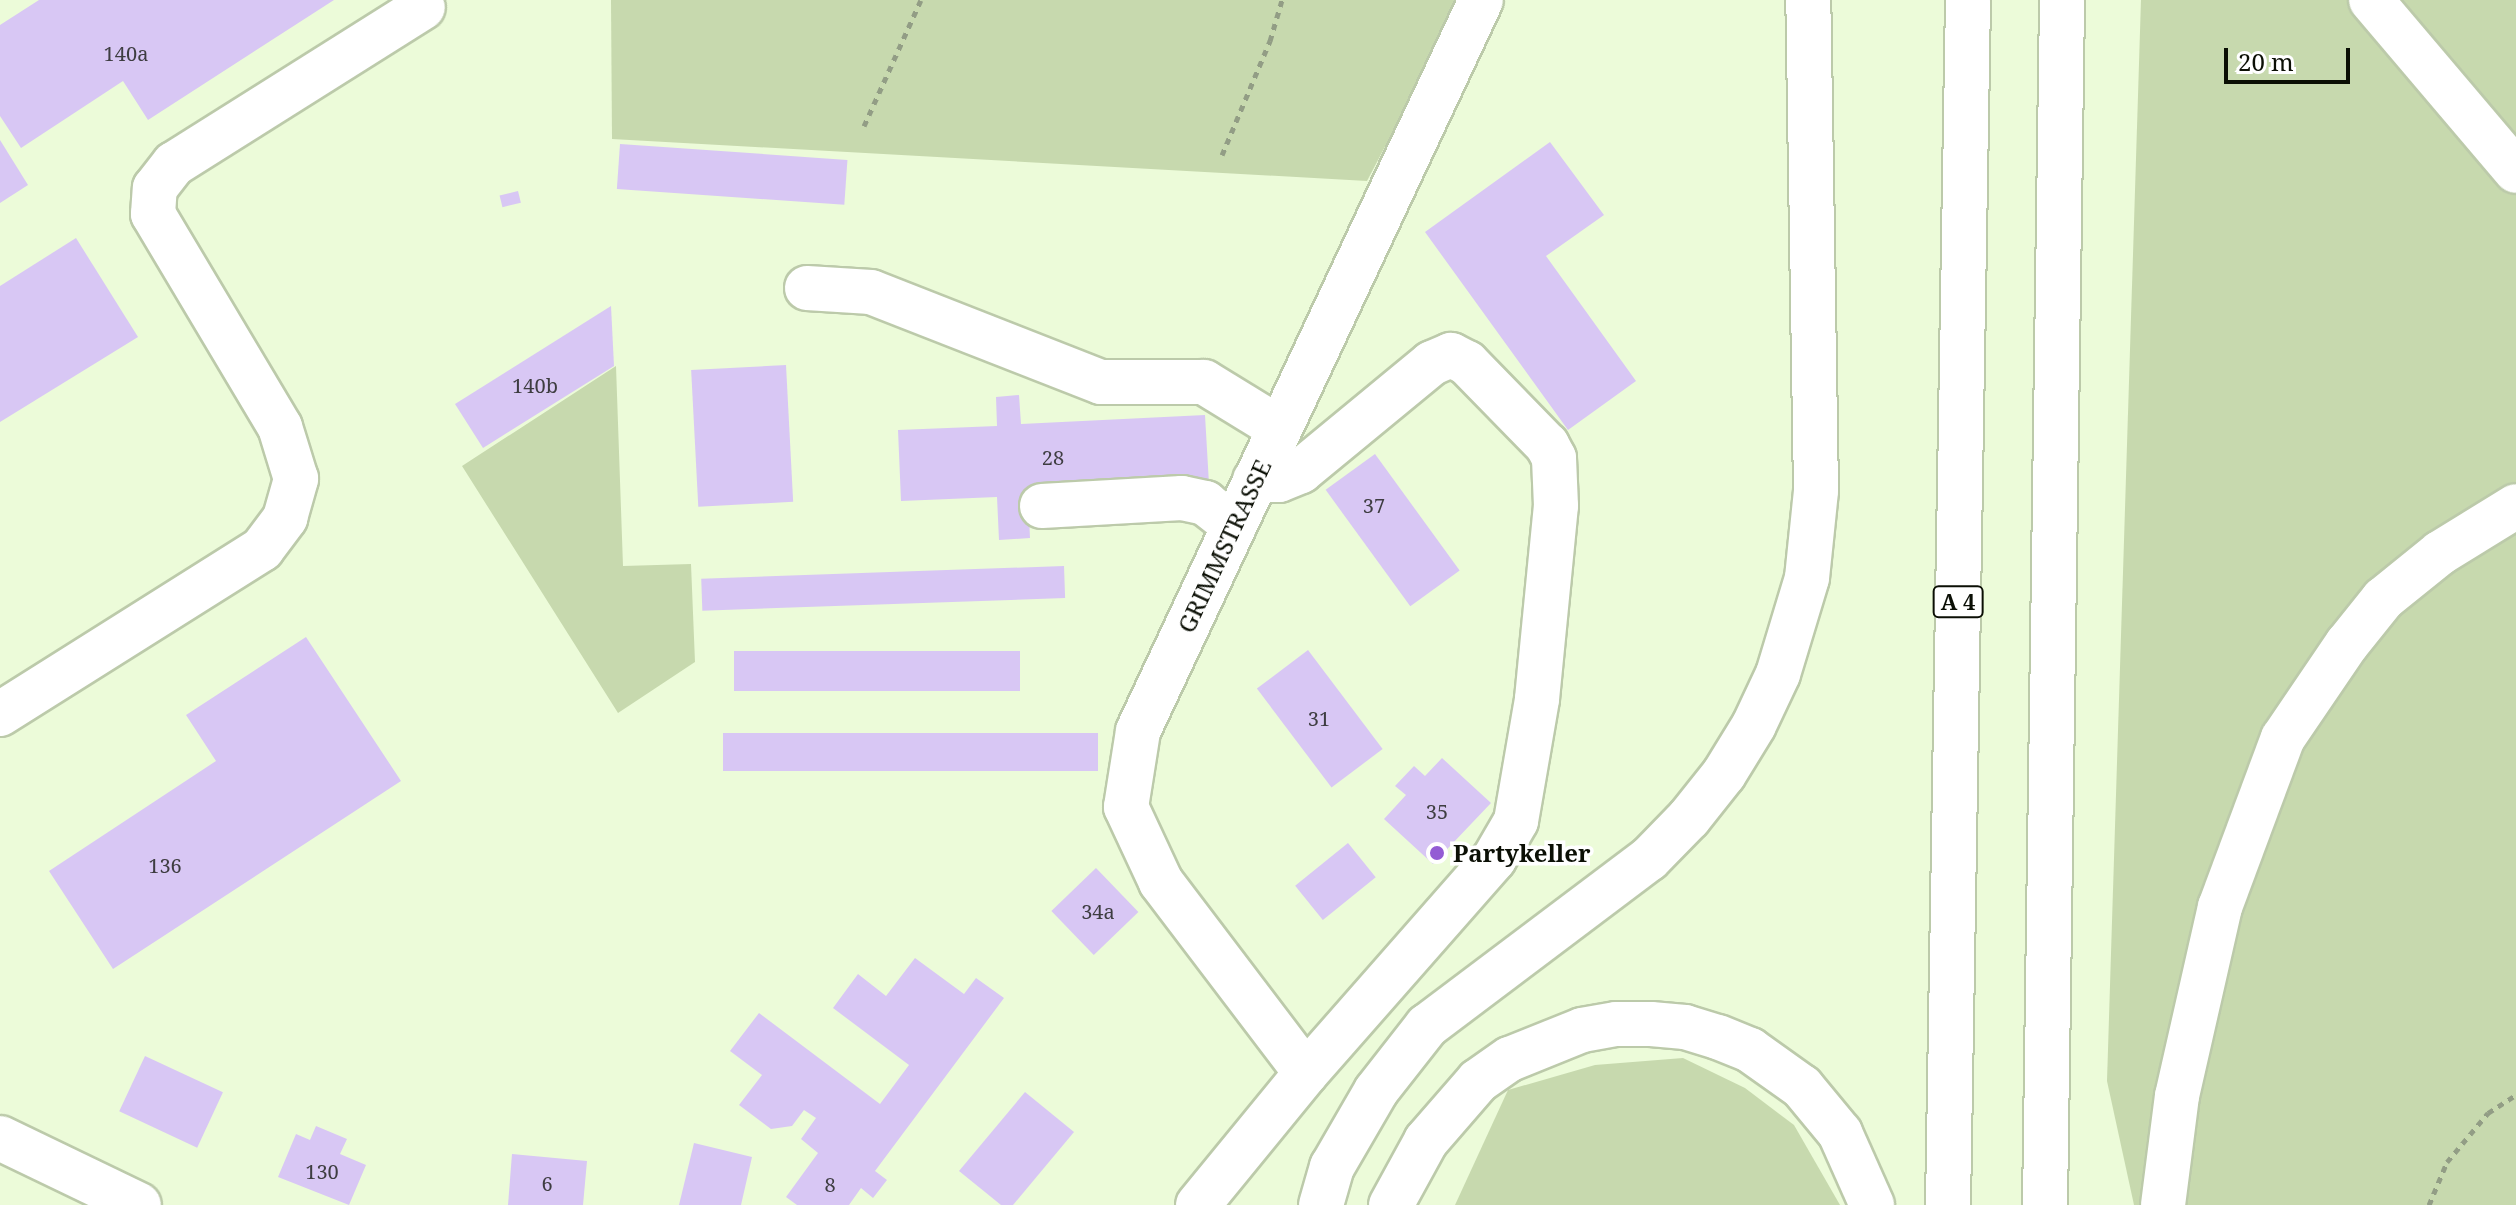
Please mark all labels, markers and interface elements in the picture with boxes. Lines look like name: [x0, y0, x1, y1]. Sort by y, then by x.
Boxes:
scale bar: [2228, 32, 2354, 82]
house number: 140a: [104, 41, 148, 65]
text: 20 m: [2238, 45, 2294, 78]
house number: 140b: [512, 373, 558, 397]
house number: 28: [1042, 445, 1064, 469]
street label: GRIMMSTRASSE: [1171, 455, 1277, 637]
house number: 37: [1363, 493, 1385, 517]
road number: A 4: [1932, 584, 1984, 620]
house number: 31: [1308, 706, 1330, 730]
house number: 35: [1426, 799, 1448, 823]
place label: Partykeller: [1453, 839, 1591, 867]
marker: Partykeller: [1428, 844, 1446, 862]
house number: 136: [148, 853, 182, 877]
house number: 34a: [1081, 899, 1115, 923]
house number: 130: [305, 1159, 339, 1183]
house number: 6: [541, 1171, 553, 1195]
house number: 8: [824, 1172, 836, 1196]

